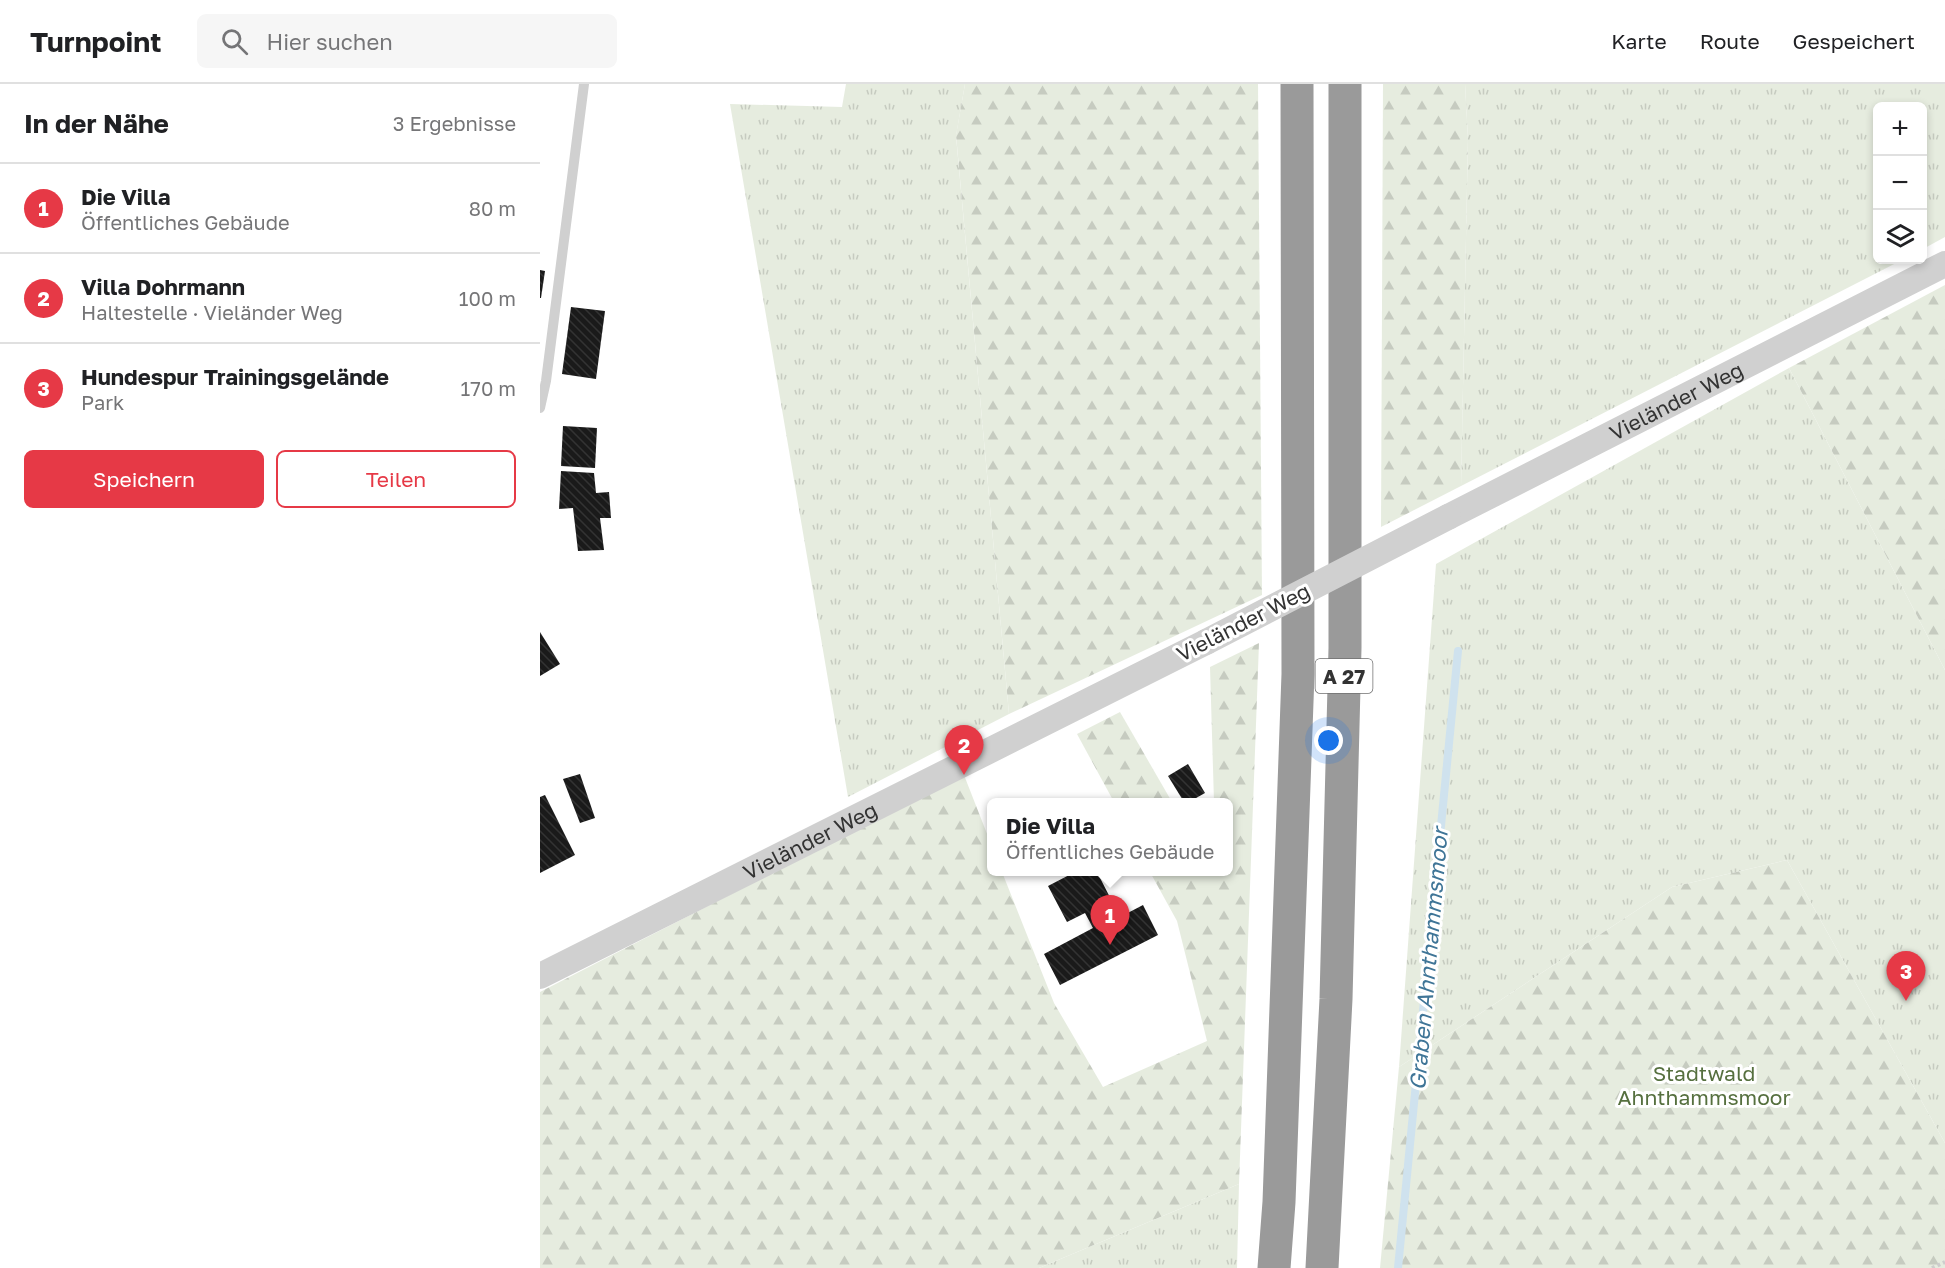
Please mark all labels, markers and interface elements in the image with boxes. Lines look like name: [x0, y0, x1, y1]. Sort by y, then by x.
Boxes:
search box: [197, 14, 617, 68]
text: Turnpoint: [30, 25, 161, 58]
icon: search: [218, 25, 251, 58]
text: Hier suchen: [266, 28, 393, 55]
text: Karte: [1611, 28, 1667, 54]
text: Route: [1700, 28, 1760, 54]
text: Gespeichert: [1793, 28, 1915, 54]
map controls: [1873, 102, 1927, 264]
button: +: [1873, 102, 1927, 156]
text: In der Nähe: [24, 108, 169, 139]
text: 3 Ergebnisse: [393, 111, 516, 135]
button: −: [1873, 156, 1927, 210]
text: Die Villa: [81, 183, 170, 210]
text: 1: [38, 196, 49, 220]
text: 80 m: [469, 196, 516, 220]
text: Öffentliches Gebäude: [81, 210, 290, 234]
button: layers: [1873, 210, 1927, 264]
text: Villa Dohrmann: [81, 273, 245, 300]
text: 2: [37, 286, 50, 310]
text: 100 m: [459, 286, 516, 310]
text: Haltestelle · Vieländer Weg: [81, 300, 343, 324]
street label: Vieländer Weg: [1605, 356, 1747, 446]
text: Hundespur Trainingsgelände: [81, 363, 389, 390]
text: 3: [37, 376, 50, 400]
text: 170 m: [461, 376, 516, 400]
text: Park: [81, 390, 124, 414]
button: Speichern: [24, 450, 264, 508]
button: Teilen: [276, 450, 516, 508]
street label: Vieländer Weg: [1172, 577, 1314, 667]
road number: A 27: [1316, 659, 1372, 693]
pin: 2: [944, 726, 984, 775]
your location: [1314, 726, 1343, 755]
street label: Vieländer Weg: [739, 796, 881, 885]
popup: [987, 798, 1233, 876]
text: Die Villa: [1006, 812, 1095, 839]
water label: Graben Ahnthammsmoor: [1403, 823, 1453, 1091]
text: Öffentliches Gebäude: [1006, 839, 1214, 863]
pin: 1: [1090, 896, 1130, 945]
pin: 3: [1886, 952, 1926, 1001]
park label: Stadtwald Ahnthammsmoor: [1617, 1060, 1791, 1110]

